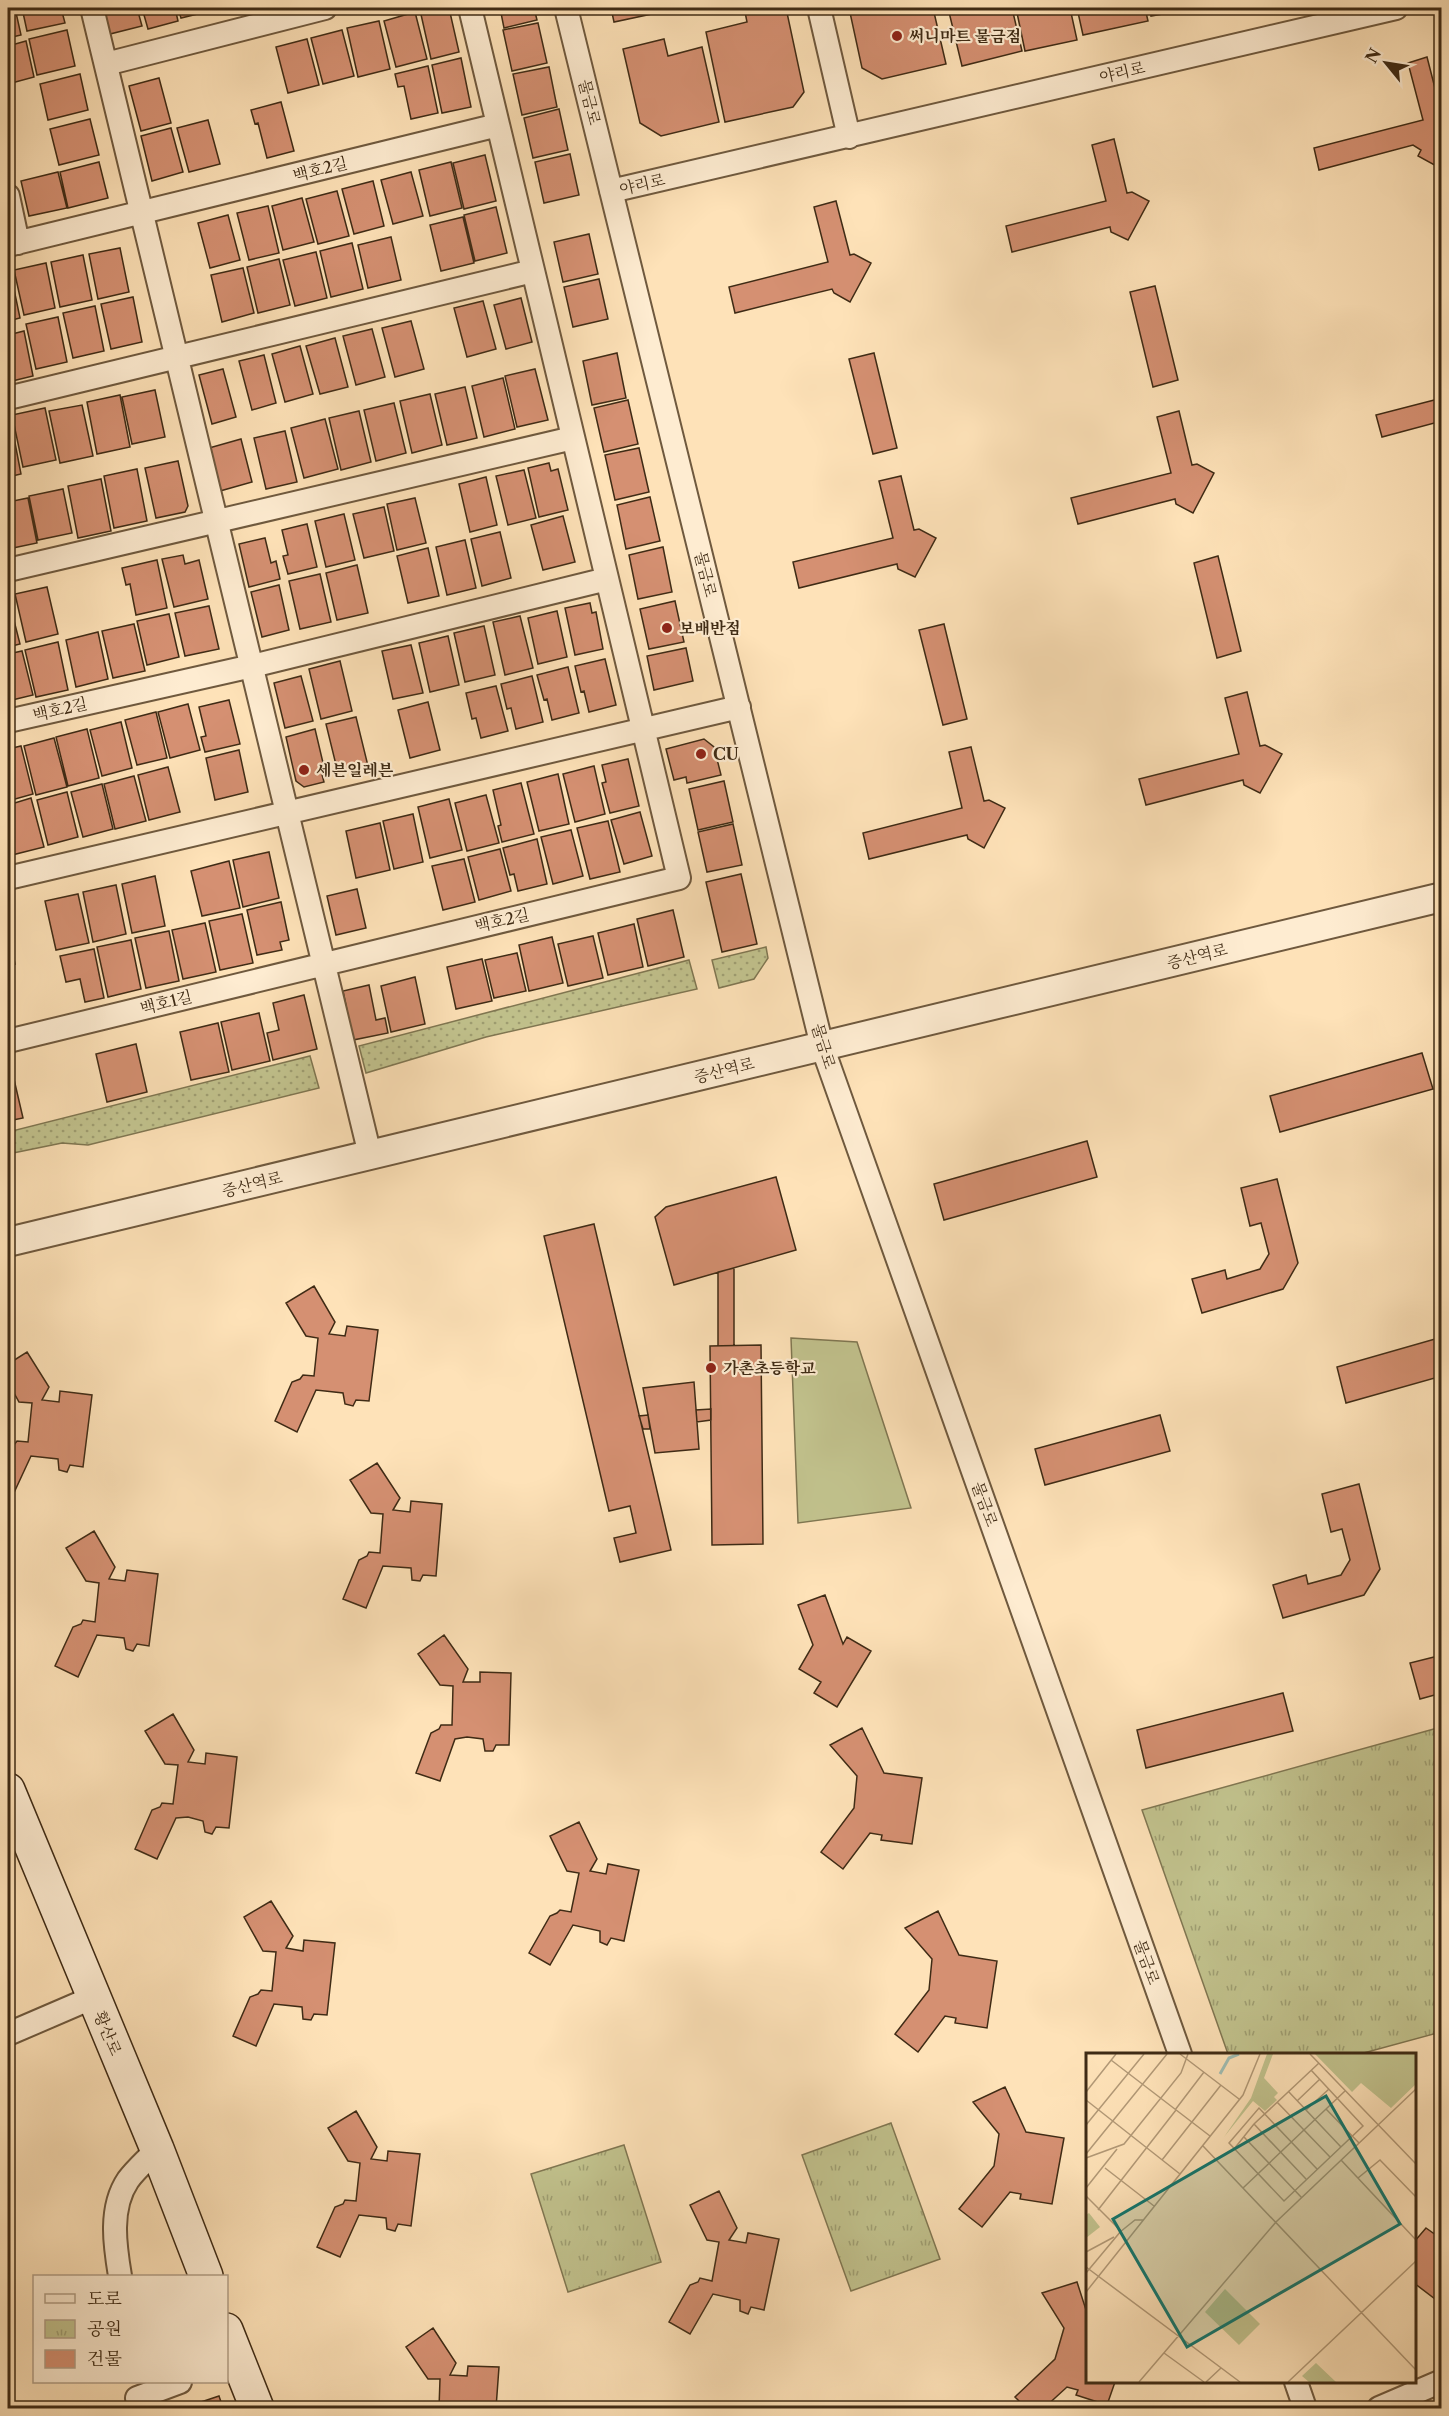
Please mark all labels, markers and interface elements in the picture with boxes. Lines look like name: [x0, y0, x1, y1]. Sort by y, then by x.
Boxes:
place label: 써니마트 물금점: [909, 26, 1021, 46]
marker: 써니마트 물금점: [890, 29, 904, 43]
north arrow: [1356, 33, 1416, 93]
text: N: [1361, 44, 1385, 67]
street label: 야리로: [1097, 57, 1147, 87]
street label: 물금로: [575, 77, 605, 127]
street label: 백호2길: [291, 153, 349, 185]
street label: 야리로: [617, 169, 667, 199]
street label: 물금로: [691, 549, 721, 599]
place label: 보배반점: [679, 618, 741, 638]
marker: 보배반점: [660, 621, 674, 635]
street label: 백호2길: [31, 693, 89, 725]
place label: CU: [713, 744, 739, 764]
marker: CU: [694, 747, 708, 761]
place label: 세븐일레븐: [316, 760, 394, 780]
marker: 세븐일레븐: [297, 763, 311, 777]
street label: 백호2길: [473, 904, 531, 936]
street label: 증산역로: [1165, 939, 1230, 973]
street label: 백호1길: [138, 986, 194, 1018]
street label: 물금로: [808, 1021, 840, 1072]
street label: 증산역로: [692, 1053, 757, 1087]
street label: 증산역로: [220, 1167, 285, 1201]
place label: 가촌초등학교: [723, 1358, 816, 1378]
marker: 가촌초등학교: [704, 1361, 718, 1375]
street label: 물금로: [968, 1479, 1003, 1530]
street label: 물금로: [1130, 1937, 1165, 1988]
street label: 황산로: [90, 2008, 126, 2059]
inset map: [1086, 2053, 1416, 2383]
legend: [33, 2275, 228, 2383]
text: 도로: [87, 2288, 122, 2310]
text: 공원: [87, 2318, 122, 2340]
text: 건물: [87, 2348, 122, 2370]

